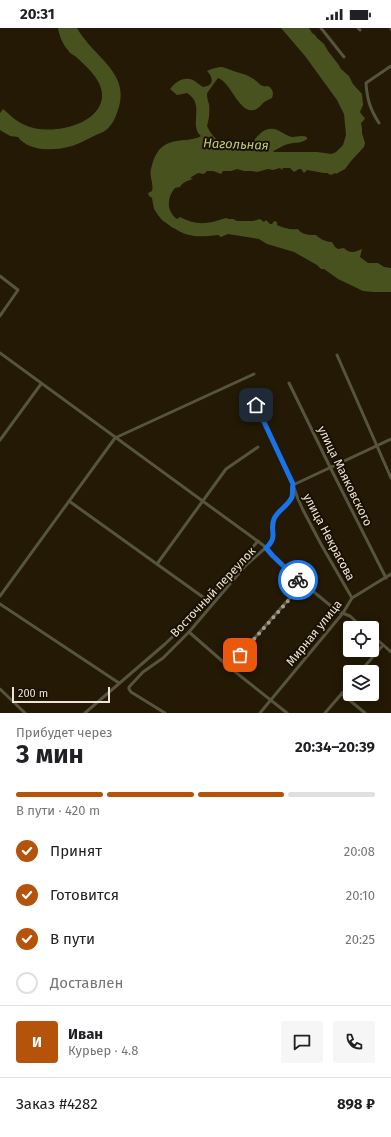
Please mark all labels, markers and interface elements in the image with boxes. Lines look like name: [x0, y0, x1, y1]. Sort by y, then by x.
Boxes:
text: 20:31: [20, 5, 55, 23]
water label: Нагольная: [203, 135, 269, 153]
pin: [239, 388, 273, 422]
icon: home: [245, 394, 267, 416]
street label: улица Маяковского: [315, 424, 375, 528]
street label: улица Некрасова: [300, 491, 358, 583]
street label: Восточный переулок: [168, 543, 259, 640]
courier: [278, 560, 318, 600]
icon: bike: [287, 569, 309, 591]
street label: Мирная улица: [283, 597, 345, 669]
map controls: [343, 621, 379, 701]
button: locate: [343, 621, 379, 657]
pin: [223, 638, 257, 672]
icon: bag: [229, 644, 251, 666]
button: layers: [343, 665, 379, 701]
scale bar: [12, 685, 110, 704]
text: 200 m: [18, 687, 48, 700]
text: Прибудет через: [16, 725, 113, 740]
text: 20:34–20:39: [295, 738, 375, 756]
text: 3 мин: [16, 739, 84, 770]
text: В пути · 420 m: [16, 803, 100, 818]
icon: check: [16, 840, 38, 862]
text: Принят: [50, 842, 102, 860]
text: 20:08: [344, 844, 375, 859]
icon: check: [16, 884, 38, 906]
text: Готовится: [50, 886, 119, 904]
text: 20:10: [346, 888, 375, 903]
icon: check: [16, 928, 38, 950]
text: В пути: [50, 930, 95, 948]
text: 20:25: [345, 932, 375, 947]
text: Доставлен: [50, 974, 123, 992]
button: chat: [281, 1021, 323, 1063]
button: phone: [333, 1021, 375, 1063]
text: Иван: [68, 1025, 103, 1043]
text: И: [32, 1033, 42, 1051]
text: Курьер · 4.8: [68, 1043, 138, 1058]
text: Заказ #4282: [16, 1095, 98, 1113]
text: 898 ₽: [337, 1095, 375, 1113]

